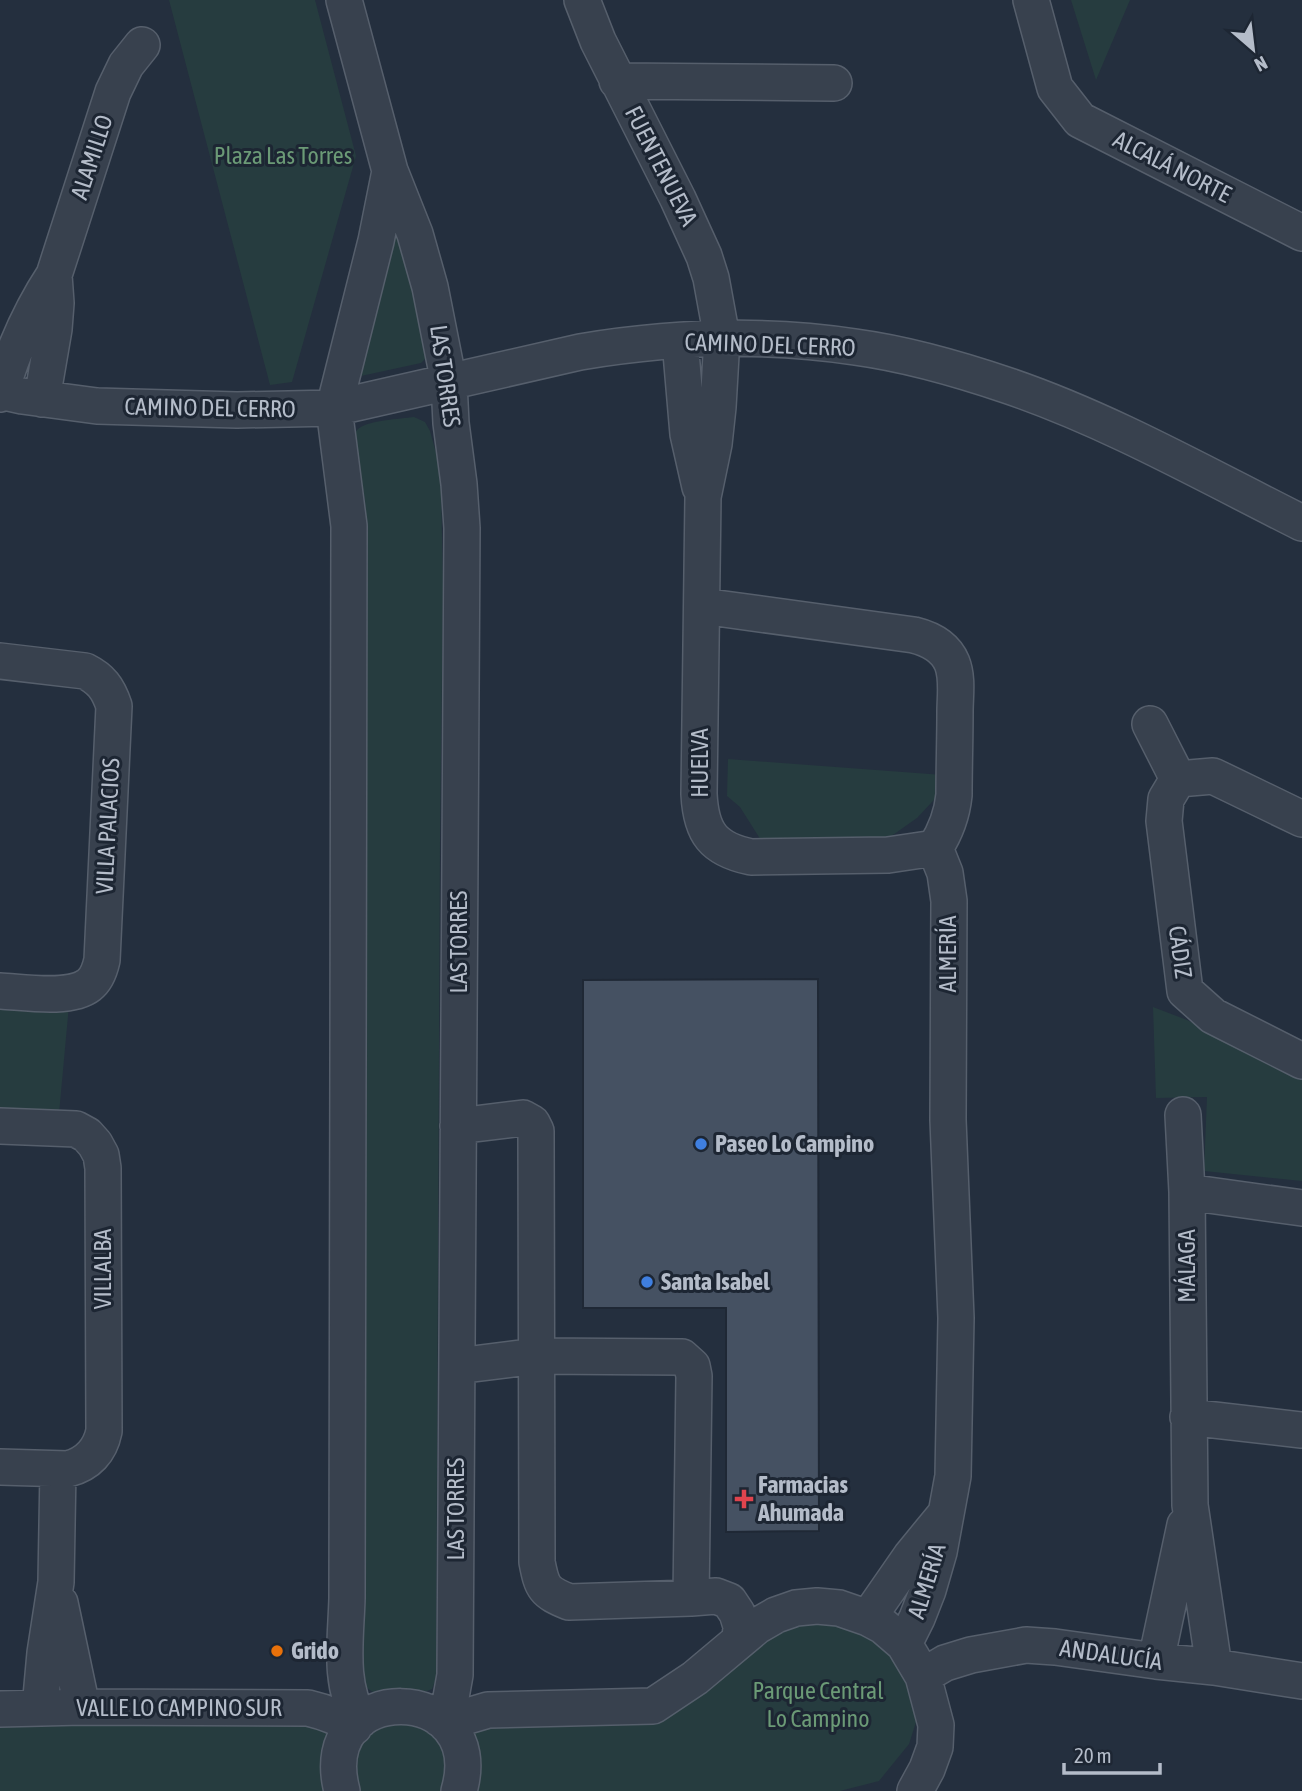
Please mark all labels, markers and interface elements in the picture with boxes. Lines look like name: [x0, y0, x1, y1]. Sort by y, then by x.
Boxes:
north arrow: [1218, 14, 1288, 84]
text: N: [1251, 52, 1271, 76]
street label: FUENTENUEVA: [620, 101, 703, 230]
street label: ALAMILLO: [65, 111, 118, 202]
street label: ALCALÁ NORTE: [1109, 125, 1236, 208]
park label: Plaza Las Torres: [214, 142, 352, 169]
street label: LAS TORRES: [425, 323, 466, 429]
street label: CAMINO DEL CERRO: [684, 328, 856, 361]
street label: CAMINO DEL CERRO: [124, 393, 296, 422]
street label: HUELVA: [686, 728, 713, 798]
street label: VILLA PALACIOS: [90, 757, 125, 895]
street label: LAS TORRES: [445, 891, 472, 993]
street label: ALMERÍA: [934, 915, 961, 993]
street label: CÁDIZ: [1163, 924, 1198, 980]
place label: Paseo Lo Campino: [715, 1130, 874, 1157]
marker: Paseo Lo Campino: [693, 1136, 709, 1152]
street label: VILLALBA: [89, 1228, 116, 1309]
street label: MÁLAGA: [1173, 1229, 1200, 1303]
place label: Santa Isabel: [661, 1268, 770, 1295]
marker: Santa Isabel: [639, 1274, 655, 1290]
street label: LAS TORRES: [442, 1458, 469, 1560]
place label: Farmacias Ahumada: [757, 1471, 848, 1526]
marker: Farmacias Ahumada: [736, 1491, 752, 1507]
street label: ALMERÍA: [902, 1540, 951, 1622]
street label: ANDALUCÍA: [1058, 1634, 1164, 1675]
place label: Grido: [291, 1637, 339, 1664]
marker: Grido: [269, 1643, 285, 1659]
park label: Parque Central Lo Campino: [752, 1677, 884, 1732]
street label: VALLE LO CAMPINO SUR: [76, 1694, 282, 1721]
scale bar: [1064, 1732, 1160, 1776]
text: 20 m: [1074, 1743, 1112, 1767]

